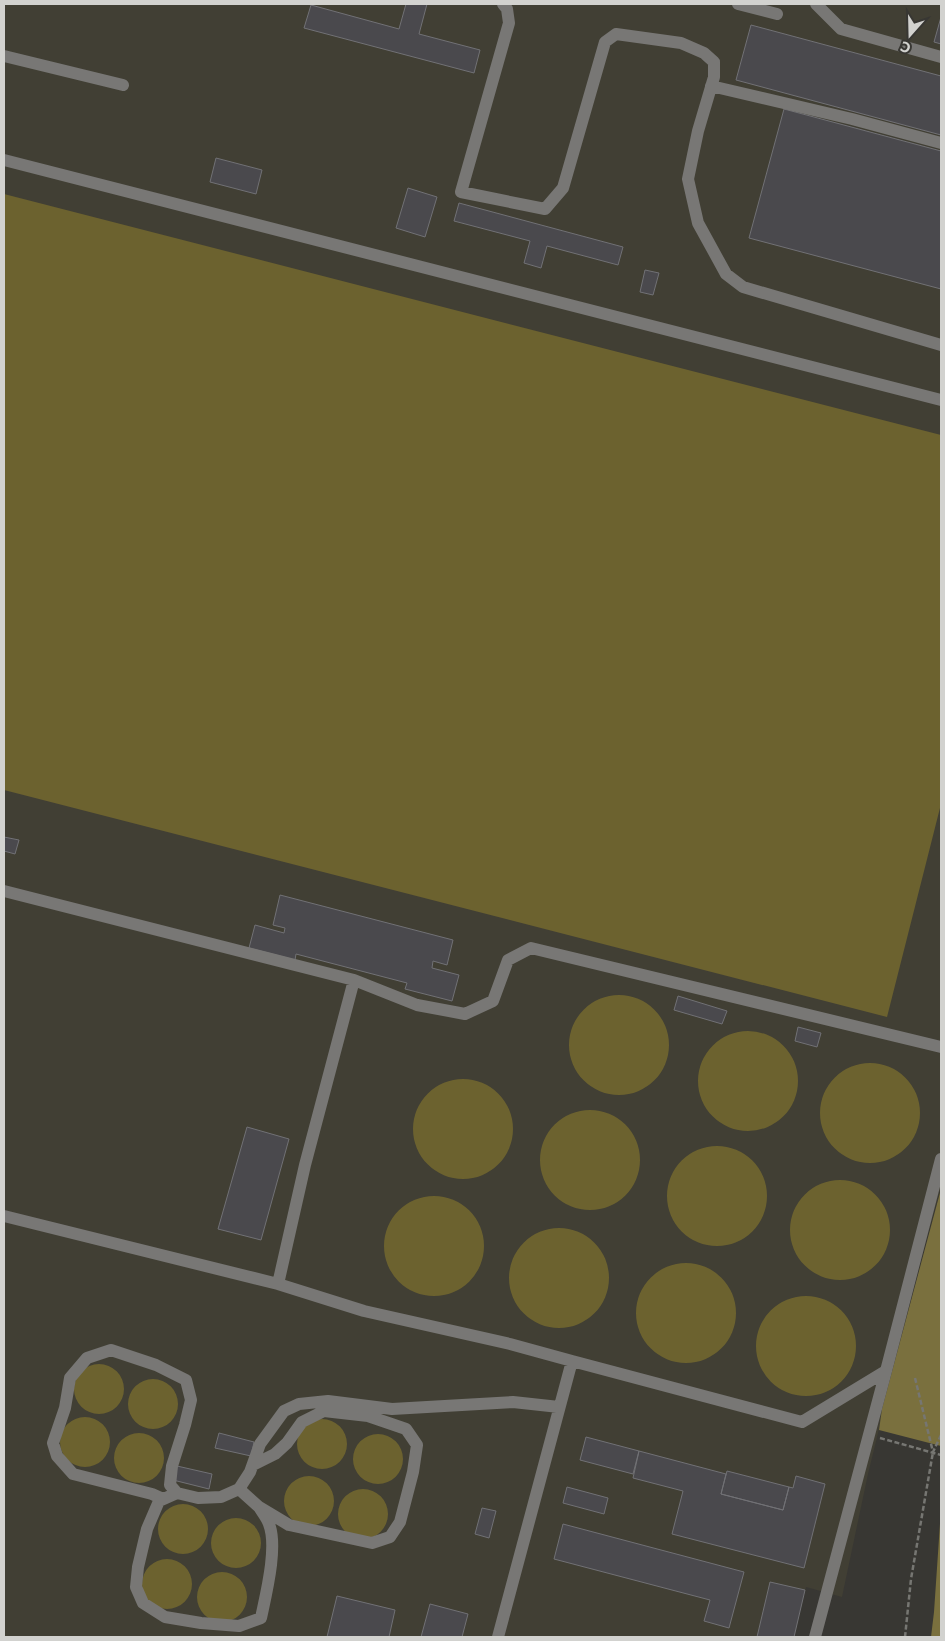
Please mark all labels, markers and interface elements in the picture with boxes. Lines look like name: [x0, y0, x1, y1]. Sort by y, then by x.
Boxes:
north arrow: [885, 10, 935, 60]
text: С: [898, 38, 913, 57]

